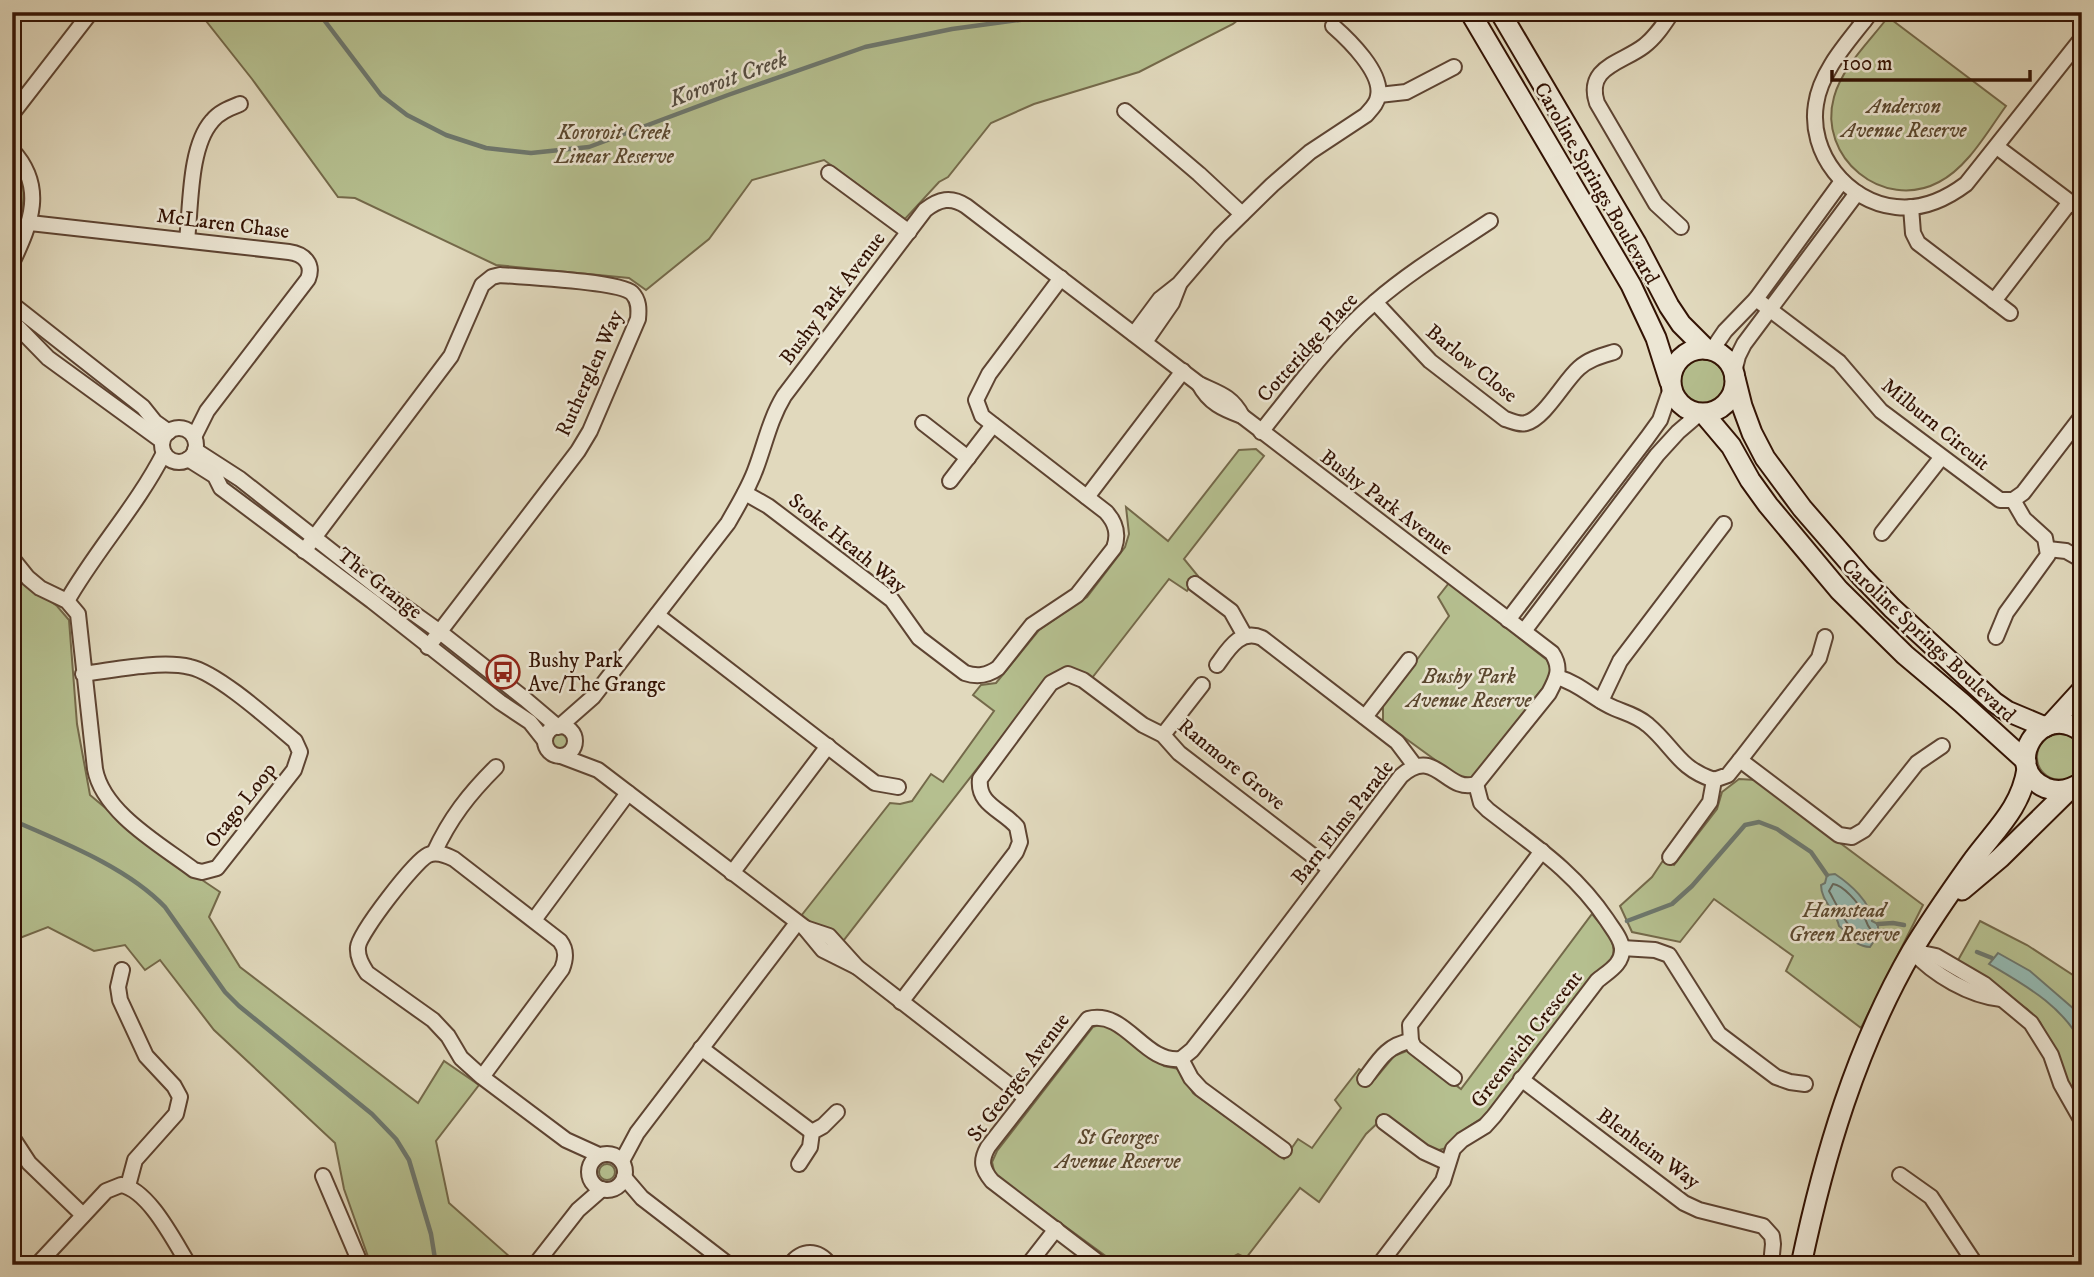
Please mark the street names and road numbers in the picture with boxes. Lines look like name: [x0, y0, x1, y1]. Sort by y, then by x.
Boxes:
street label: Caroline Springs Boulevard: [1528, 78, 1665, 290]
street label: McLaren Chase: [155, 203, 291, 245]
street label: Bushy Park Avenue: [774, 227, 892, 370]
street label: Cotteridge Place: [1252, 287, 1364, 408]
street label: Rutherglen Way: [550, 305, 630, 441]
street label: Barlow Close: [1420, 319, 1523, 409]
street label: Milburn Circuit: [1876, 373, 1995, 477]
street label: Bushy Park Avenue: [1315, 444, 1458, 562]
street label: Stoke Heath Way: [783, 488, 913, 600]
street label: The Grange: [331, 542, 428, 625]
street label: Caroline Springs Boulevard: [1836, 553, 2021, 729]
street label: Ranmore Grove: [1172, 713, 1291, 816]
street label: Barn Elms Parade: [1286, 755, 1400, 890]
street label: Otago Loop: [199, 758, 282, 854]
street label: Greenwich Crescent: [1465, 966, 1589, 1113]
street label: St Georges Avenue: [962, 1008, 1076, 1147]
street label: Blenheim Way: [1592, 1103, 1706, 1196]

